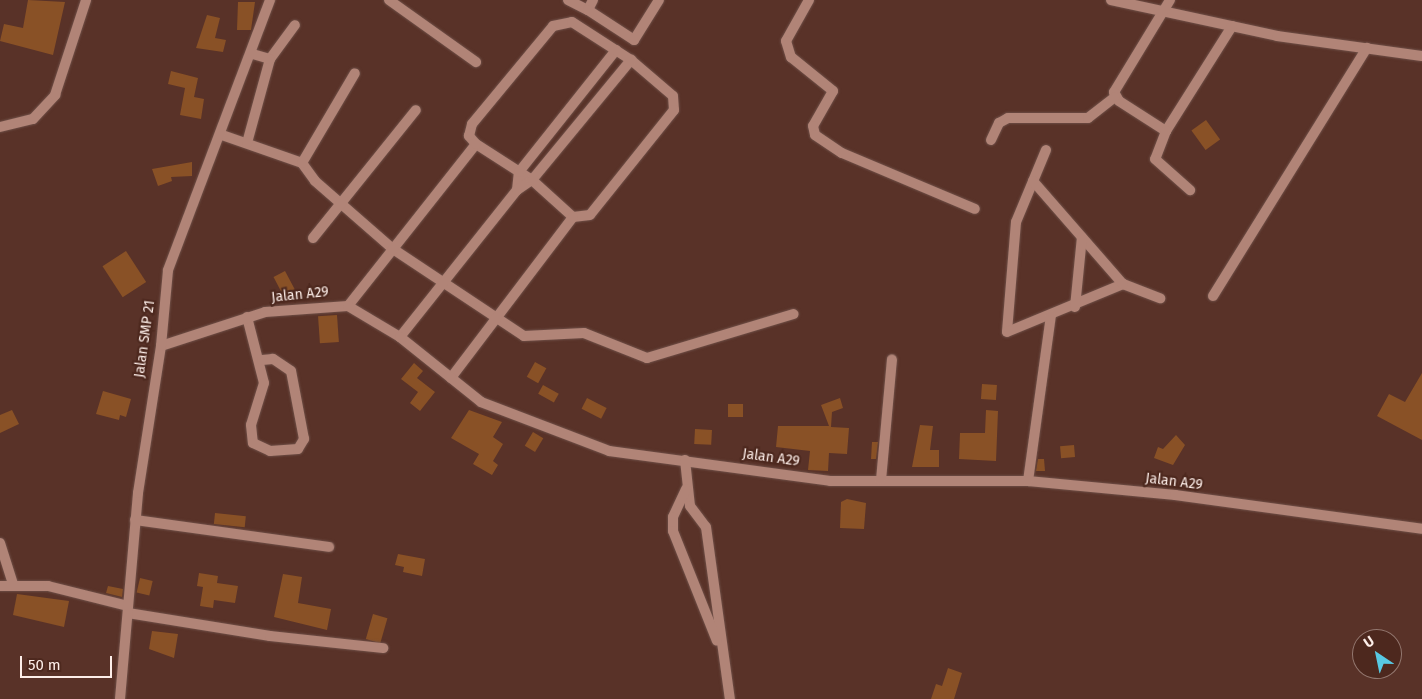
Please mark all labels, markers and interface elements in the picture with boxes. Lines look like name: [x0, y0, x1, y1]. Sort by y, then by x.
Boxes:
street label: Jalan A29: [270, 284, 330, 306]
street label: Jalan SMP 21: [131, 299, 159, 379]
street label: Jalan A29: [741, 446, 801, 470]
street label: Jalan A29: [1144, 470, 1204, 494]
north arrow: [1352, 629, 1402, 679]
text: U: [1360, 632, 1377, 652]
scale bar: [22, 646, 115, 678]
text: 50 m: [28, 656, 61, 674]

